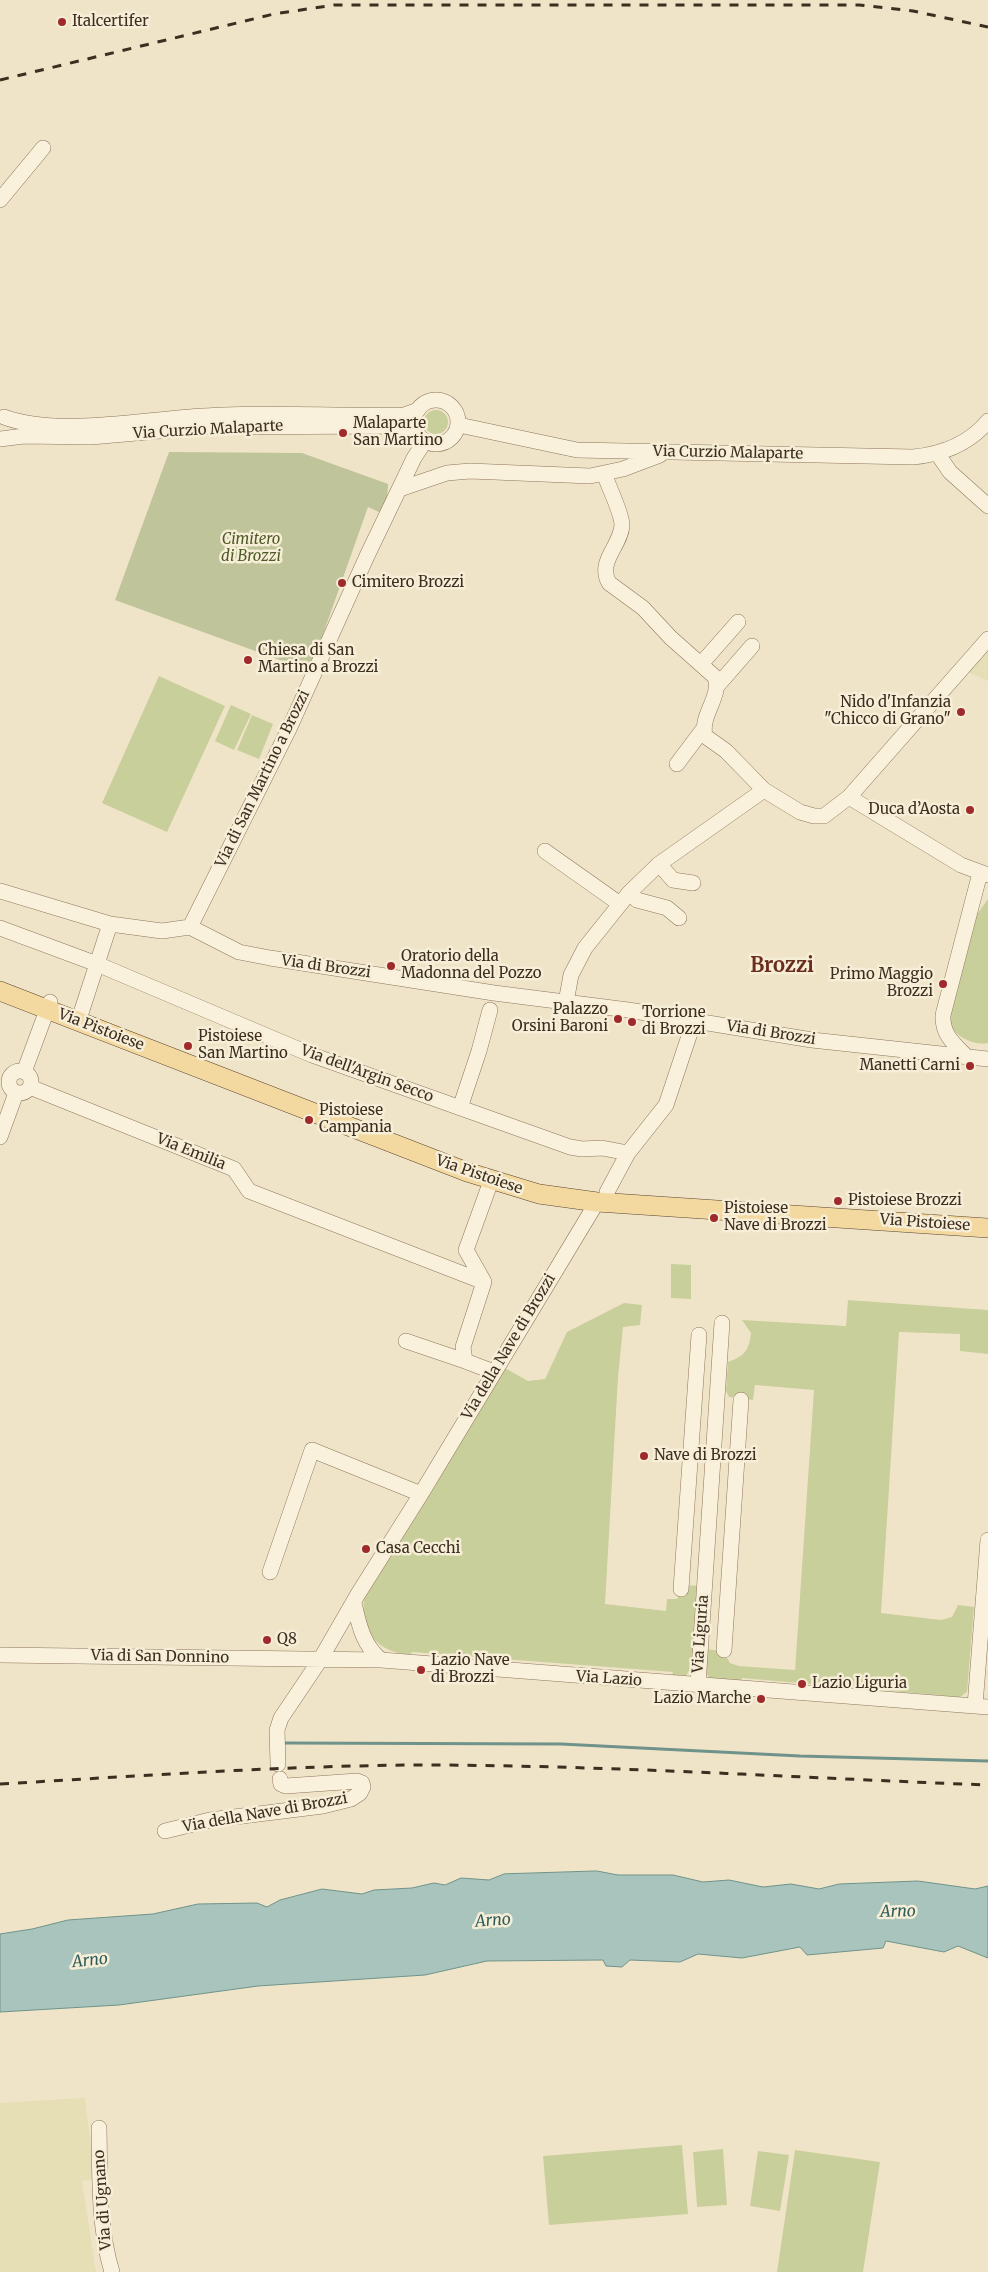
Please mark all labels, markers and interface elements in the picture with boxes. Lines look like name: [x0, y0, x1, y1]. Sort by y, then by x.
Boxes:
place label: Italcertifer: [72, 13, 149, 31]
marker: Italcertifer: [56, 16, 68, 28]
place label: Malaparte San Martino: [353, 415, 443, 450]
street label: Via Curzio Malaparte: [132, 417, 284, 443]
marker: Malaparte San Martino: [337, 427, 349, 439]
street label: Via Curzio Malaparte: [653, 443, 803, 463]
park label: Cimitero di Brozzi: [221, 531, 281, 566]
place label: Cimitero Brozzi: [352, 574, 464, 592]
marker: Cimitero Brozzi: [336, 577, 348, 589]
place label: Chiesa di San Martino a Brozzi: [258, 642, 378, 677]
marker: Chiesa di San Martino a Brozzi: [242, 654, 254, 666]
street label: Via di San Martino a Brozzi: [212, 687, 314, 871]
place label: Nido d'Infanzia "Chicco di Grano": [824, 694, 951, 729]
marker: Nido d'Infanzia "Chicco di Grano": [955, 706, 967, 718]
place label: Duca d’Aosta: [868, 801, 960, 819]
marker: Duca d’Aosta: [964, 804, 976, 816]
place label: Oratorio della Madonna del Pozzo: [401, 948, 542, 983]
street label: Via di Brozzi: [280, 952, 372, 982]
district label: Brozzi: [750, 954, 814, 978]
marker: Oratorio della Madonna del Pozzo: [385, 960, 397, 972]
place label: Primo Maggio Brozzi: [830, 966, 933, 1001]
marker: Primo Maggio Brozzi: [937, 978, 949, 990]
place label: Palazzo Orsini Baroni: [512, 1001, 608, 1036]
place label: Torrione di Brozzi: [642, 1004, 706, 1039]
street label: Via Pistoiese: [56, 1005, 146, 1055]
marker: Palazzo Orsini Baroni: [612, 1013, 624, 1025]
marker: Torrione di Brozzi: [626, 1016, 638, 1028]
street label: Via di Brozzi: [725, 1017, 817, 1049]
place label: Pistoiese San Martino: [198, 1028, 288, 1063]
marker: Pistoiese San Martino: [182, 1040, 194, 1052]
street label: Via dell'Argin Secco: [298, 1042, 436, 1106]
place label: Manetti Carni: [859, 1057, 960, 1075]
marker: Manetti Carni: [964, 1060, 976, 1072]
place label: Pistoiese Campania: [319, 1102, 392, 1137]
marker: Pistoiese Campania: [303, 1114, 315, 1126]
street label: Via Emilia: [154, 1130, 228, 1174]
street label: Via Pistoiese: [433, 1152, 525, 1198]
place label: Pistoiese Brozzi: [848, 1192, 962, 1210]
marker: Pistoiese Brozzi: [832, 1195, 844, 1207]
place label: Pistoiese Nave di Brozzi: [724, 1200, 827, 1235]
street label: Via Pistoiese: [879, 1211, 971, 1235]
marker: Pistoiese Nave di Brozzi: [708, 1212, 720, 1224]
street label: Via della Nave di Brozzi: [458, 1271, 560, 1423]
place label: Nave di Brozzi: [654, 1447, 757, 1465]
marker: Nave di Brozzi: [638, 1450, 650, 1462]
place label: Casa Cecchi: [376, 1540, 460, 1558]
marker: Casa Cecchi: [360, 1543, 372, 1555]
street label: Via Liguria: [689, 1594, 713, 1674]
place label: Q8: [277, 1631, 297, 1649]
marker: Q8: [261, 1634, 273, 1646]
street label: Via di San Donnino: [91, 1647, 229, 1667]
place label: Lazio Nave di Brozzi: [431, 1652, 510, 1687]
marker: Lazio Nave di Brozzi: [415, 1664, 427, 1676]
street label: Via Lazio: [576, 1668, 642, 1690]
place label: Lazio Liguria: [812, 1675, 907, 1693]
marker: Lazio Liguria: [796, 1678, 808, 1690]
place label: Lazio Marche: [654, 1690, 751, 1708]
marker: Lazio Marche: [755, 1693, 767, 1705]
street label: Via della Nave di Brozzi: [181, 1790, 349, 1836]
water label: Arno: [880, 1902, 916, 1922]
water label: Arno: [475, 1910, 511, 1932]
water label: Arno: [71, 1950, 109, 1972]
street label: Via di Ugnano: [91, 2149, 115, 2251]

